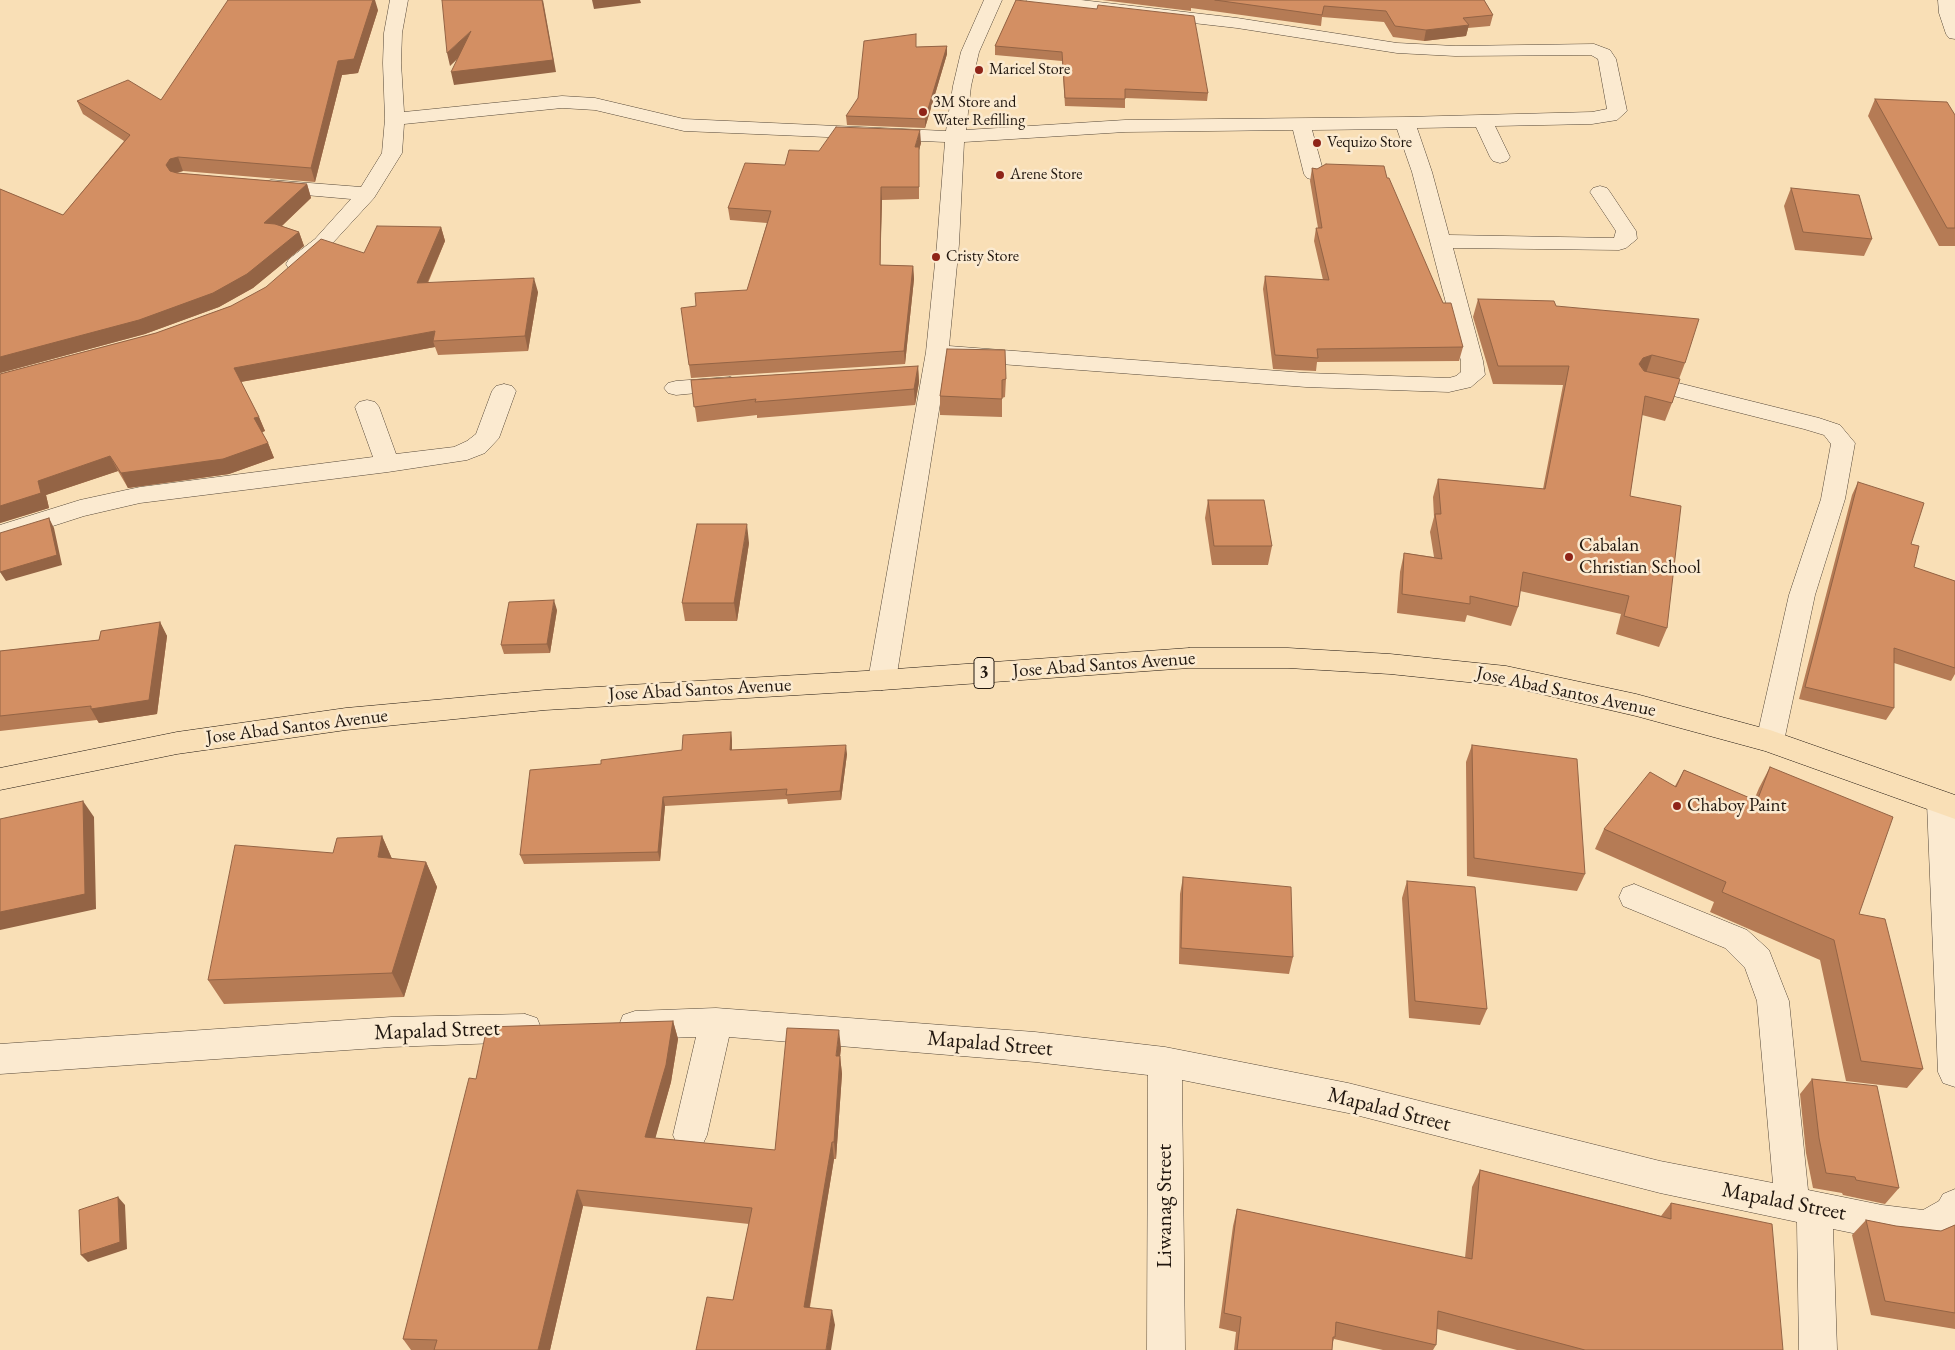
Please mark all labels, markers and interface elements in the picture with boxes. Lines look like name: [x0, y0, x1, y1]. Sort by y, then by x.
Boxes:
place label: Maricel Store: [989, 60, 1070, 80]
marker: Maricel Store: [973, 64, 985, 76]
place label: 3M Store and Water Refilling: [933, 93, 1025, 131]
marker: 3M Store and Water Refilling: [917, 106, 929, 118]
place label: Vequizo Store: [1327, 133, 1412, 153]
marker: Vequizo Store: [1311, 137, 1323, 149]
place label: Arene Store: [1010, 165, 1083, 185]
marker: Arene Store: [994, 169, 1006, 181]
place label: Cristy Store: [946, 247, 1019, 267]
marker: Cristy Store: [930, 251, 942, 263]
place label: Cabalan Christian School: [1579, 535, 1701, 579]
marker: Cabalan Christian School: [1563, 551, 1575, 563]
street label: Jose Abad Santos Avenue: [1012, 647, 1196, 683]
road number: 3: [974, 658, 994, 688]
street label: Jose Abad Santos Avenue: [1474, 662, 1658, 722]
street label: Jose Abad Santos Avenue: [608, 674, 792, 706]
street label: Jose Abad Santos Avenue: [205, 705, 389, 749]
place label: Chaboy Paint: [1687, 795, 1786, 817]
marker: Chaboy Paint: [1671, 800, 1683, 812]
street label: Mapalad Street: [374, 1016, 500, 1046]
street label: Mapalad Street: [926, 1025, 1054, 1063]
street label: Mapalad Street: [1325, 1082, 1453, 1138]
street label: Liwanag Street: [1152, 1144, 1178, 1268]
street label: Mapalad Street: [1720, 1177, 1848, 1227]

